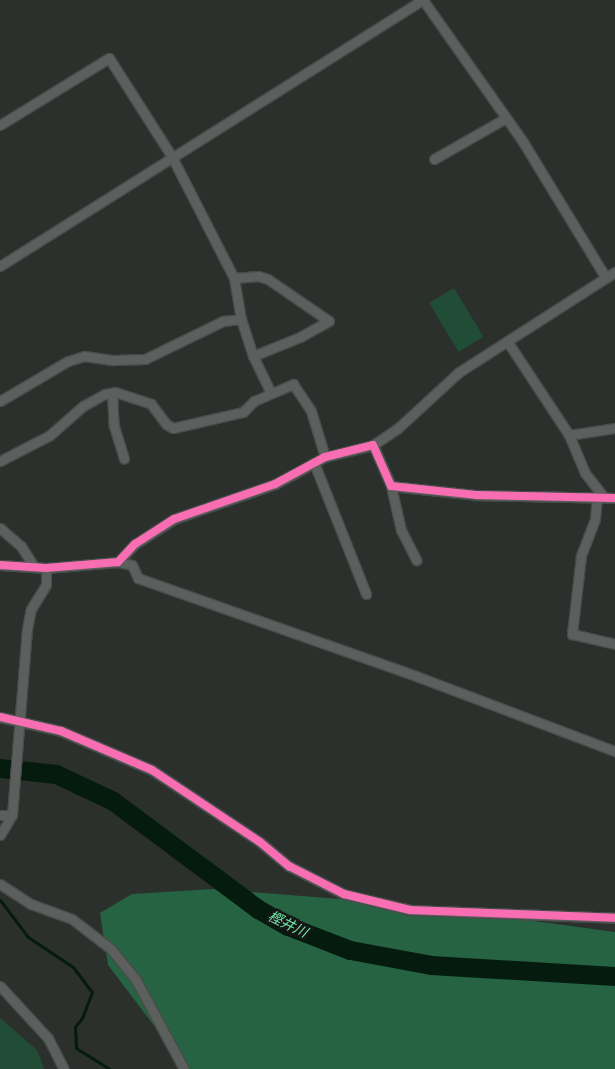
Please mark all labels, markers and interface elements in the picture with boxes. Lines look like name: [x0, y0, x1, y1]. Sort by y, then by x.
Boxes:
water label: 樫井川: [265, 907, 311, 941]

